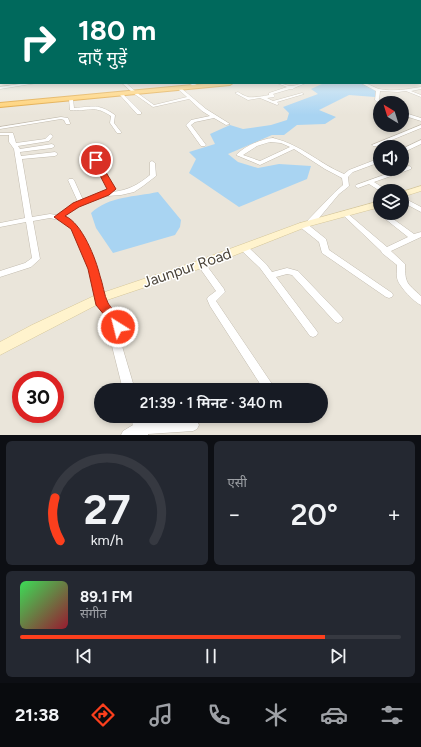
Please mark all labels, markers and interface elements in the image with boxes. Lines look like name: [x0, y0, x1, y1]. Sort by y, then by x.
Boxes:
text: 180 m: [78, 13, 156, 47]
icon: right: [12, 16, 64, 68]
text: दाएँ मुड़ें: [78, 47, 127, 69]
north arrow: [373, 96, 409, 132]
map controls: [373, 96, 409, 220]
button: sound: [373, 140, 409, 176]
pin: [79, 143, 113, 177]
icon: arrive: [85, 149, 107, 171]
button: layers: [373, 184, 409, 220]
street label: Jaunpur Road: [140, 244, 234, 292]
position arrow: [97, 306, 139, 348]
speed limit sign: 30: [12, 371, 64, 423]
text: 21:39 · 1 मिनट · 340 m: [140, 394, 282, 412]
text: एसी: [228, 475, 247, 490]
text: 27: [83, 484, 130, 534]
text: 20°: [290, 496, 338, 533]
text: −: [228, 501, 241, 528]
text: +: [387, 501, 401, 528]
text: km/h: [90, 531, 123, 549]
text: 89.1 FM: [80, 588, 133, 606]
text: संगीत: [80, 606, 107, 621]
icon: previous: [73, 645, 95, 667]
icon: pause: [200, 645, 222, 667]
icon: next: [327, 645, 349, 667]
icon: directions: [89, 701, 117, 729]
icon: music: [147, 701, 175, 729]
icon: phone: [205, 701, 233, 729]
icon: climate: [262, 701, 290, 729]
icon: car: [320, 701, 348, 729]
icon: filters: [378, 701, 406, 729]
text: 21:38: [15, 704, 59, 726]

